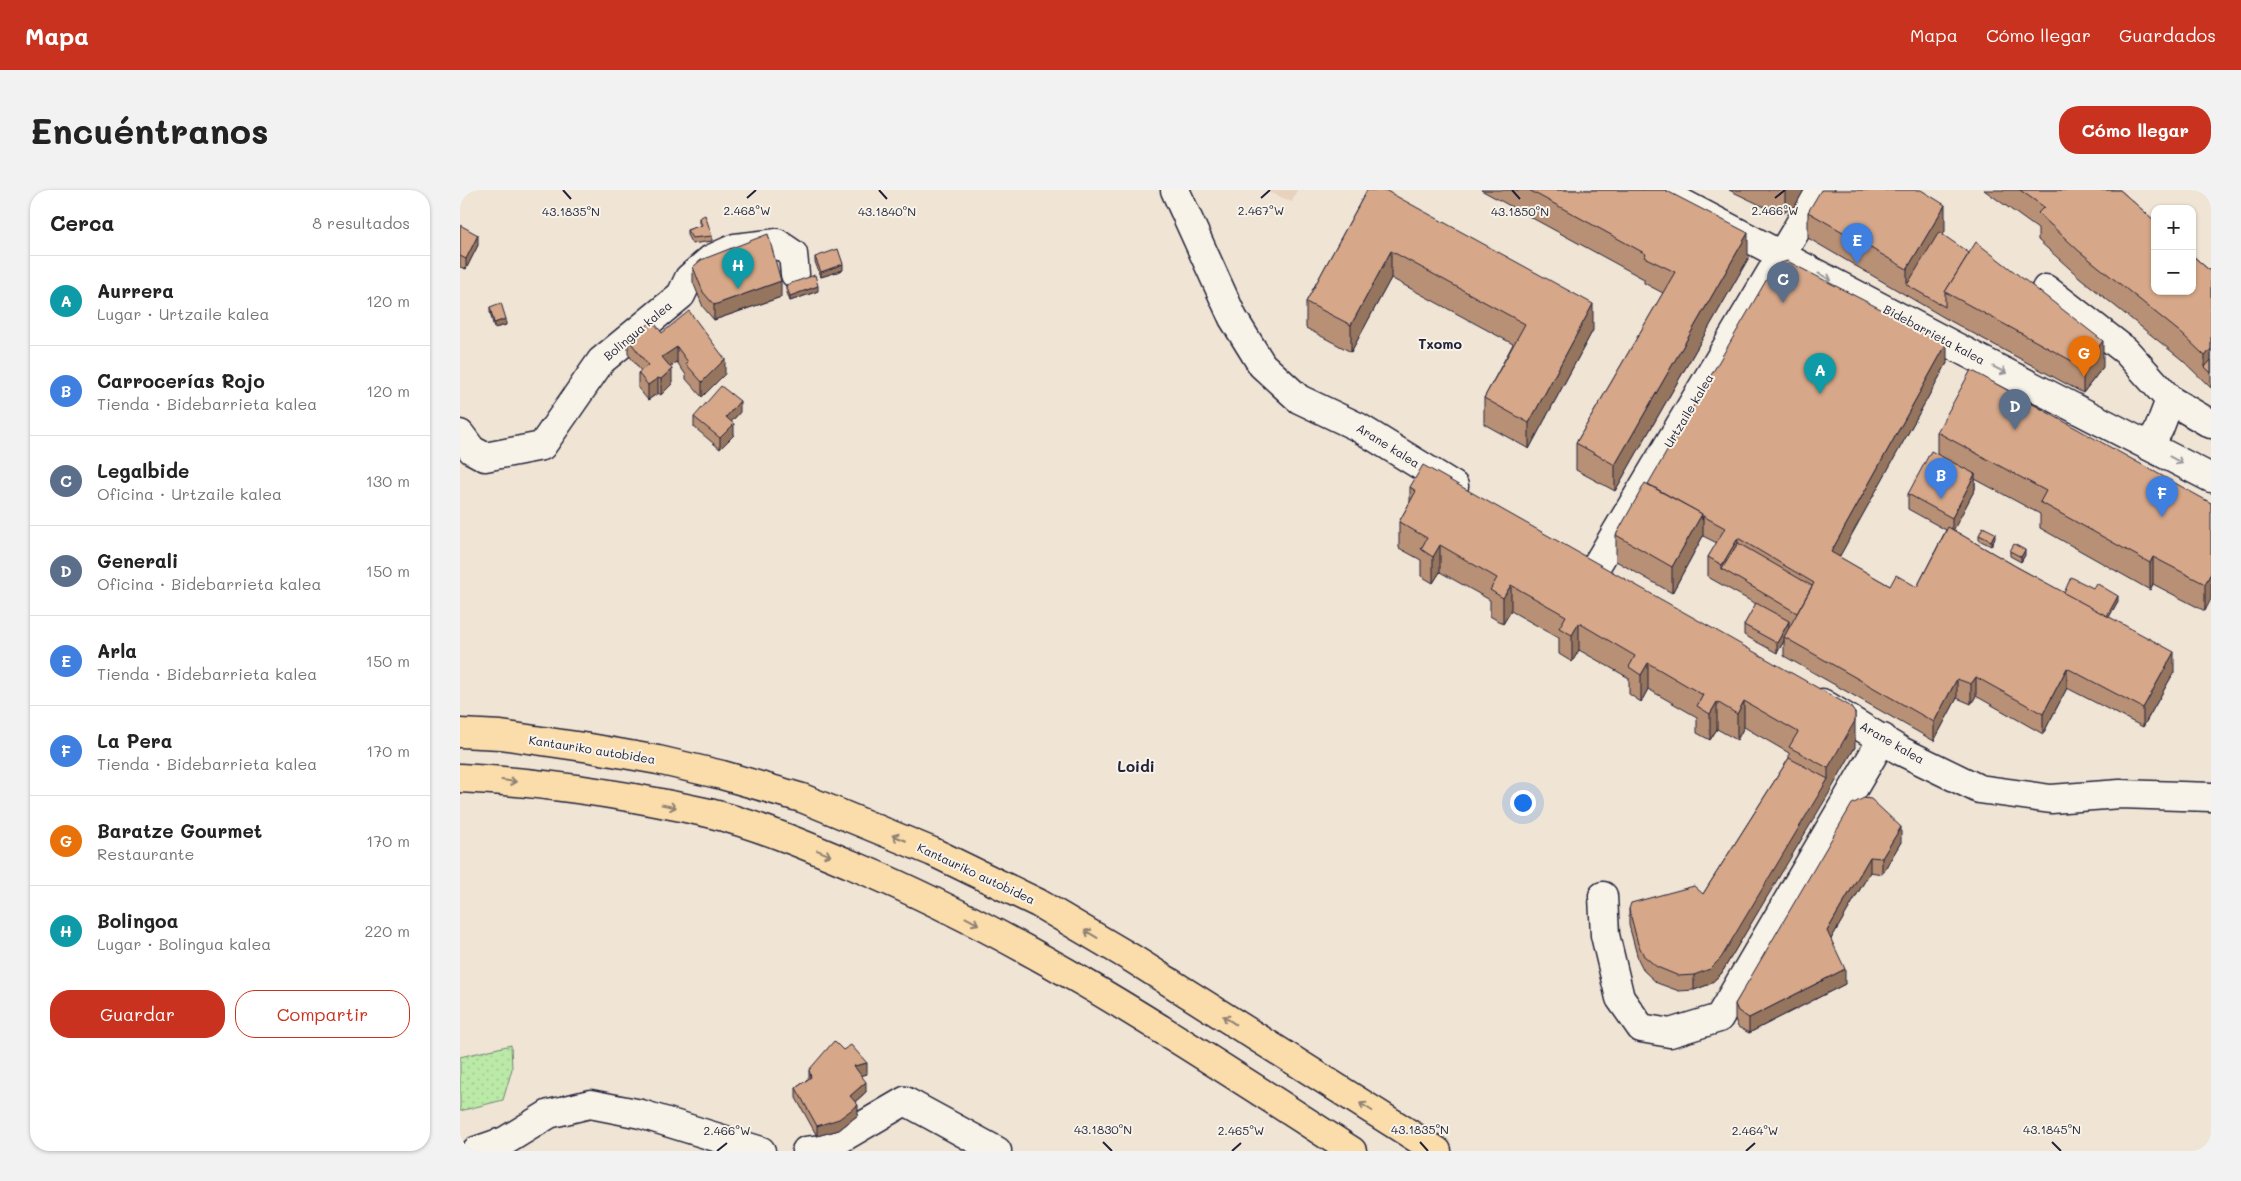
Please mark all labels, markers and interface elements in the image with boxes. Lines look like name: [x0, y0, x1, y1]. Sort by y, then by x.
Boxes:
text: Mapa: [25, 20, 89, 51]
text: Mapa: [1910, 23, 1958, 47]
text: Cómo llegar: [1986, 23, 2091, 47]
text: Guardados: [2119, 23, 2216, 47]
button: Cómo llegar: [2059, 106, 2211, 154]
text: Encuéntranos: [30, 107, 269, 153]
text: 2.468°W: [724, 202, 770, 218]
text: 2.467°W: [1238, 202, 1284, 218]
text: 2.466°W: [1752, 202, 1798, 218]
text: 43.1835°N: [542, 203, 600, 219]
text: 43.1840°N: [858, 203, 916, 219]
text: 43.1850°N: [1491, 203, 1549, 219]
map controls: [2151, 205, 2196, 295]
button: +: [2151, 205, 2196, 250]
text: Cerca: [50, 209, 115, 236]
text: 8 resultados: [312, 212, 410, 233]
pin: E: [1841, 223, 1873, 264]
pin: H: [722, 248, 754, 289]
button: −: [2151, 250, 2196, 295]
pin: C: [1767, 262, 1799, 303]
one-way arrow: [1818, 272, 1833, 282]
text: Aurrera: [97, 278, 174, 303]
text: A: [60, 290, 72, 311]
text: 120 m: [366, 290, 410, 311]
street label: Bolingua kalea: [600, 297, 675, 364]
street label: Bidebarrieta kalea: [1881, 301, 1988, 368]
text: Lugar · Urtzaile kalea: [97, 303, 270, 324]
district label: Txomo: [1418, 334, 1462, 353]
pin: G: [2068, 336, 2100, 377]
pin: A: [1804, 353, 1836, 394]
one-way arrow: [1992, 366, 2007, 375]
text: Carrocerías Rojo: [97, 368, 265, 393]
street label: Urtzaile kalea: [1660, 371, 1716, 450]
text: B: [61, 380, 71, 401]
text: 120 m: [366, 380, 410, 401]
pin: D: [1999, 389, 2031, 430]
text: Tienda · Bidebarrieta kalea: [97, 393, 317, 414]
street label: Arane kalea: [1354, 419, 1423, 471]
one-way arrow: [2168, 455, 2183, 465]
text: Legalbide: [97, 458, 189, 483]
pin: B: [1925, 458, 1957, 499]
text: C: [60, 470, 72, 491]
text: 130 m: [366, 470, 410, 491]
pin: F: [2146, 476, 2178, 517]
text: Oficina · Urtzaile kalea: [97, 483, 282, 504]
text: Generali: [97, 548, 178, 573]
text: D: [60, 560, 72, 581]
text: 150 m: [366, 560, 410, 581]
text: Oficina · Bidebarrieta kalea: [97, 573, 322, 594]
text: Arla: [97, 638, 137, 663]
text: E: [61, 650, 71, 671]
text: 150 m: [366, 650, 410, 671]
text: Tienda · Bidebarrieta kalea: [97, 663, 317, 684]
street label: Arane kalea: [1858, 717, 1927, 767]
text: La Pera: [97, 728, 172, 753]
street label: Kantauriko autobidea: [528, 731, 657, 767]
text: F: [61, 740, 71, 761]
text: 170 m: [366, 740, 410, 761]
text: Tienda · Bidebarrieta kalea: [97, 753, 317, 774]
district label: Loidi: [1117, 756, 1155, 776]
one-way arrow: [500, 776, 516, 786]
your location: [1510, 790, 1536, 816]
one-way arrow: [661, 802, 677, 811]
text: Baratze Gourmet: [97, 818, 262, 843]
text: G: [60, 830, 72, 851]
text: 170 m: [366, 830, 410, 851]
one-way arrow: [892, 833, 907, 842]
street label: Kantauriko autobidea: [915, 839, 1038, 907]
text: Restaurante: [97, 843, 195, 864]
one-way arrow: [816, 849, 831, 858]
text: Bolingoa: [97, 908, 178, 933]
one-way arrow: [964, 917, 979, 926]
text: H: [60, 920, 72, 941]
text: 220 m: [364, 920, 410, 941]
one-way arrow: [1084, 929, 1098, 939]
text: Lugar · Bolingua kalea: [97, 933, 271, 954]
button: Guardar: [50, 990, 225, 1038]
button: Compartir: [235, 990, 410, 1038]
one-way arrow: [1222, 1015, 1236, 1025]
one-way arrow: [1360, 1101, 1374, 1111]
text: 43.1830°N: [1074, 1121, 1132, 1137]
text: 43.1835°N: [1391, 1121, 1449, 1137]
text: 43.1845°N: [2023, 1121, 2081, 1137]
text: 2.466°W: [704, 1122, 750, 1138]
text: 2.465°W: [1218, 1122, 1264, 1138]
text: 2.464°W: [1732, 1122, 1778, 1138]

